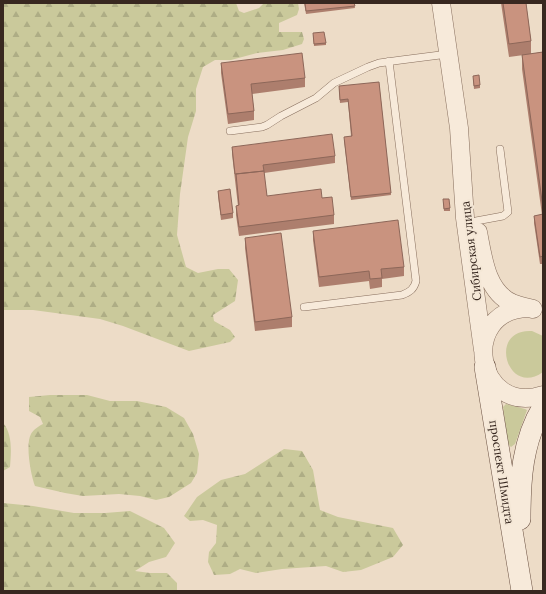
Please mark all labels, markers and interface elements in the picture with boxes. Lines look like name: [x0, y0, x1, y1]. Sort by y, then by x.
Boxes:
street label: Сибирская улица: [457, 200, 485, 302]
street label: проспект Шмидта: [486, 419, 518, 525]

